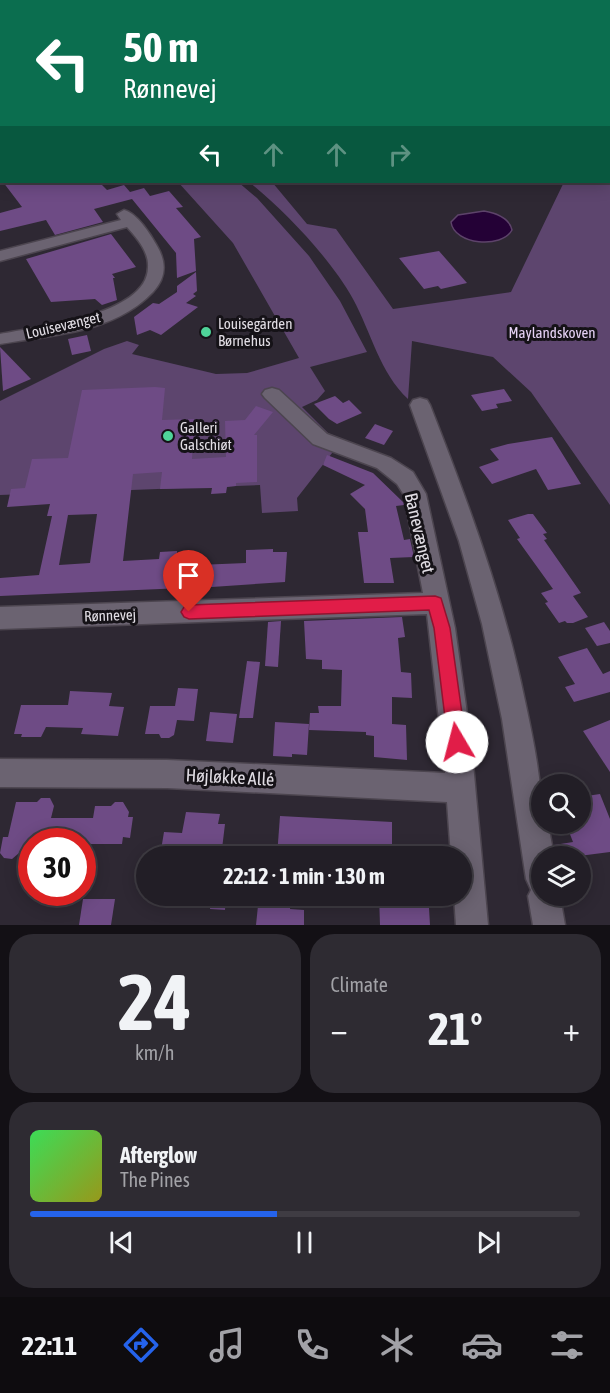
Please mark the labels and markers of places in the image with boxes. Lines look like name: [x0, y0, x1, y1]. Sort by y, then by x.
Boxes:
place label: Louisegården Børnehus: [218, 315, 292, 349]
marker: Louisegården Børnehus: [199, 325, 213, 339]
place label: Galleri Galschiøt: [180, 419, 232, 453]
marker: Galleri Galschiøt: [161, 429, 175, 443]
pin: [163, 550, 214, 612]

